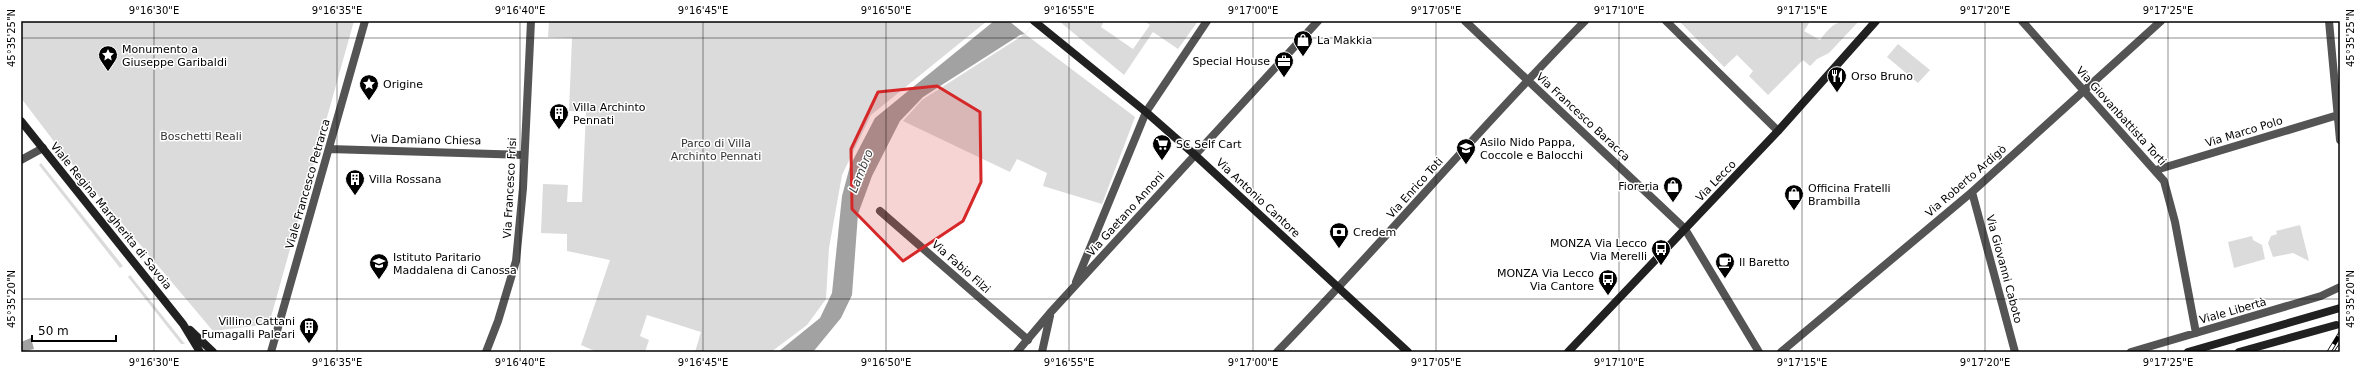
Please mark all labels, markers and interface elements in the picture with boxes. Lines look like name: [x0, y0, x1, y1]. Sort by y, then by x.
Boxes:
text: 9°16'30"E: [129, 5, 179, 16]
text: 9°16'35"E: [312, 5, 362, 16]
text: 9°16'40"E: [495, 5, 545, 16]
text: 9°16'45"E: [678, 5, 728, 16]
text: 9°16'50"E: [861, 5, 911, 16]
text: 9°16'55"E: [1044, 5, 1094, 16]
text: 9°17'00"E: [1228, 5, 1278, 16]
text: 9°17'05"E: [1411, 5, 1461, 16]
text: 9°17'10"E: [1594, 5, 1644, 16]
text: 9°17'15"E: [1777, 5, 1827, 16]
text: 9°17'20"E: [1960, 5, 2010, 16]
text: 9°17'25"E: [2143, 5, 2193, 16]
text: 45°35'25"N: [6, 9, 17, 67]
text: 45°35'25"N: [2345, 9, 2356, 67]
shop icon: La Makkia: [1292, 29, 1314, 57]
place label: La Makkia: [1317, 34, 1372, 47]
place label: Monumento a Giuseppe Garibaldi: [122, 43, 227, 69]
place icon: Monumento a Giuseppe Garibaldi: [97, 44, 119, 72]
office icon: Special House: [1273, 50, 1295, 78]
place label: Special House: [1192, 55, 1270, 68]
street label: Via Giovanbattista Torti: [2073, 64, 2169, 168]
restaurant icon: Orso Bruno: [1826, 65, 1848, 93]
street label: Via Francesco Baracca: [1533, 70, 1633, 164]
place label: Orso Bruno: [1851, 70, 1913, 83]
place icon: Origine: [358, 73, 380, 101]
place label: Origine: [383, 78, 423, 91]
place label: Villa Archinto Pennati: [573, 101, 646, 127]
building icon: Villa Archinto Pennati: [548, 102, 570, 130]
street label: Via Marco Polo: [2204, 114, 2284, 150]
street label: Viale Francesco Petrarca: [283, 117, 333, 251]
park label: Boschetti Reali: [160, 130, 242, 143]
street label: Via Damiano Chiesa: [371, 133, 481, 147]
supermarket icon: SC Self Cart: [1151, 133, 1173, 161]
place label: Asilo Nido Pappa, Coccole e Balocchi: [1480, 136, 1583, 162]
street label: Via Francesco Frisi: [501, 137, 519, 239]
park label: Parco di Villa Archinto Pennati: [671, 137, 761, 163]
school or university icon: Asilo Nido Pappa, Coccole e Balocchi: [1455, 137, 1477, 165]
place label: SC Self Cart: [1176, 138, 1242, 151]
street label: Viale Regina Margherita di Savoia: [48, 140, 174, 292]
street label: Via Roberto Ardigò: [1923, 142, 2009, 220]
water label: Lambro: [846, 147, 876, 195]
street label: Via Enrico Toti: [1384, 155, 1446, 221]
street label: Via Antonio Cantore: [1213, 156, 1303, 240]
street label: Via Lecco: [1693, 158, 1739, 204]
building icon: Villa Rossana: [344, 168, 366, 196]
street label: Via Gaetano Annoni: [1085, 169, 1167, 259]
place label: Villa Rossana: [369, 173, 441, 186]
shop icon: Fioreria: [1662, 175, 1684, 203]
place label: Fioreria: [1618, 180, 1659, 193]
place label: Officina Fratelli Brambilla: [1808, 182, 1891, 208]
shop icon: Officina Fratelli Brambilla: [1783, 183, 1805, 211]
street label: Via Giovanni Caboto: [1983, 213, 2025, 325]
bank icon: Credem: [1328, 221, 1350, 249]
place label: Credem: [1353, 226, 1396, 239]
place label: MONZA Via Lecco Via Merelli: [1550, 237, 1647, 263]
street label: Via Fabio Filzi: [929, 238, 993, 296]
bus stop icon: MONZA Via Lecco Via Merelli: [1650, 238, 1672, 266]
place label: Istituto Paritario Maddalena di Canossa: [393, 251, 517, 277]
cafe icon: Il Baretto: [1714, 251, 1736, 279]
school or university icon: Istituto Paritario Maddalena di Canossa: [368, 252, 390, 280]
place label: Il Baretto: [1739, 256, 1790, 269]
place label: MONZA Via Lecco Via Cantore: [1497, 267, 1594, 293]
bus stop icon: MONZA Via Lecco Via Cantore: [1597, 268, 1619, 296]
text: 45°35'20"N: [6, 270, 17, 328]
text: 45°35'20"N: [2345, 270, 2356, 328]
street label: Viale Libertà: [2198, 295, 2268, 327]
place label: Villino Cattani Fumagalli Paleari: [201, 315, 295, 341]
building icon: Villino Cattani Fumagalli Paleari: [298, 316, 320, 344]
scale bar: [32, 317, 116, 343]
text: 50 m: [38, 324, 69, 338]
text: 9°16'30"E: [129, 357, 179, 368]
text: 9°16'35"E: [312, 357, 362, 368]
text: 9°16'40"E: [495, 357, 545, 368]
text: 9°16'45"E: [678, 357, 728, 368]
text: 9°16'50"E: [861, 357, 911, 368]
text: 9°16'55"E: [1044, 357, 1094, 368]
text: 9°17'00"E: [1228, 357, 1278, 368]
text: 9°17'05"E: [1411, 357, 1461, 368]
text: 9°17'10"E: [1594, 357, 1644, 368]
text: 9°17'15"E: [1777, 357, 1827, 368]
text: 9°17'20"E: [1960, 357, 2010, 368]
text: 9°17'25"E: [2143, 357, 2193, 368]

